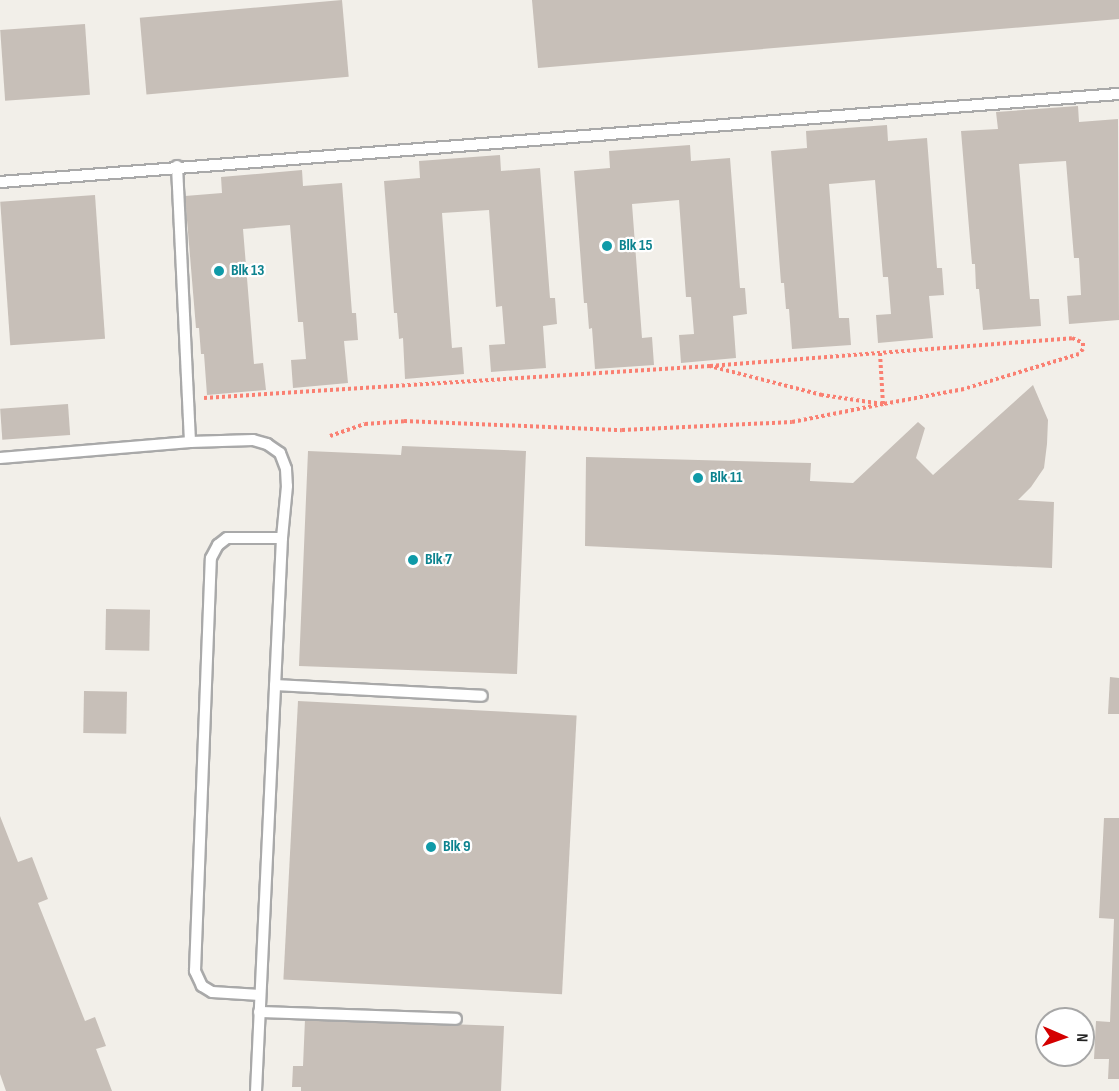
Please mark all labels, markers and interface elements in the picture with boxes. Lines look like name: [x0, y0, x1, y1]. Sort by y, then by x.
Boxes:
place label: Blk 15: [619, 236, 652, 256]
marker: Blk 15: [600, 239, 614, 253]
place label: Blk 13: [231, 261, 265, 281]
marker: Blk 13: [212, 264, 226, 278]
place label: Blk 11: [710, 468, 743, 488]
marker: Blk 11: [691, 471, 705, 485]
place label: Blk 7: [425, 550, 452, 570]
marker: Blk 7: [406, 553, 420, 567]
place label: Blk 9: [443, 837, 471, 857]
marker: Blk 9: [424, 840, 438, 854]
north arrow: [1035, 1007, 1095, 1067]
text: N: [1072, 1033, 1091, 1042]

